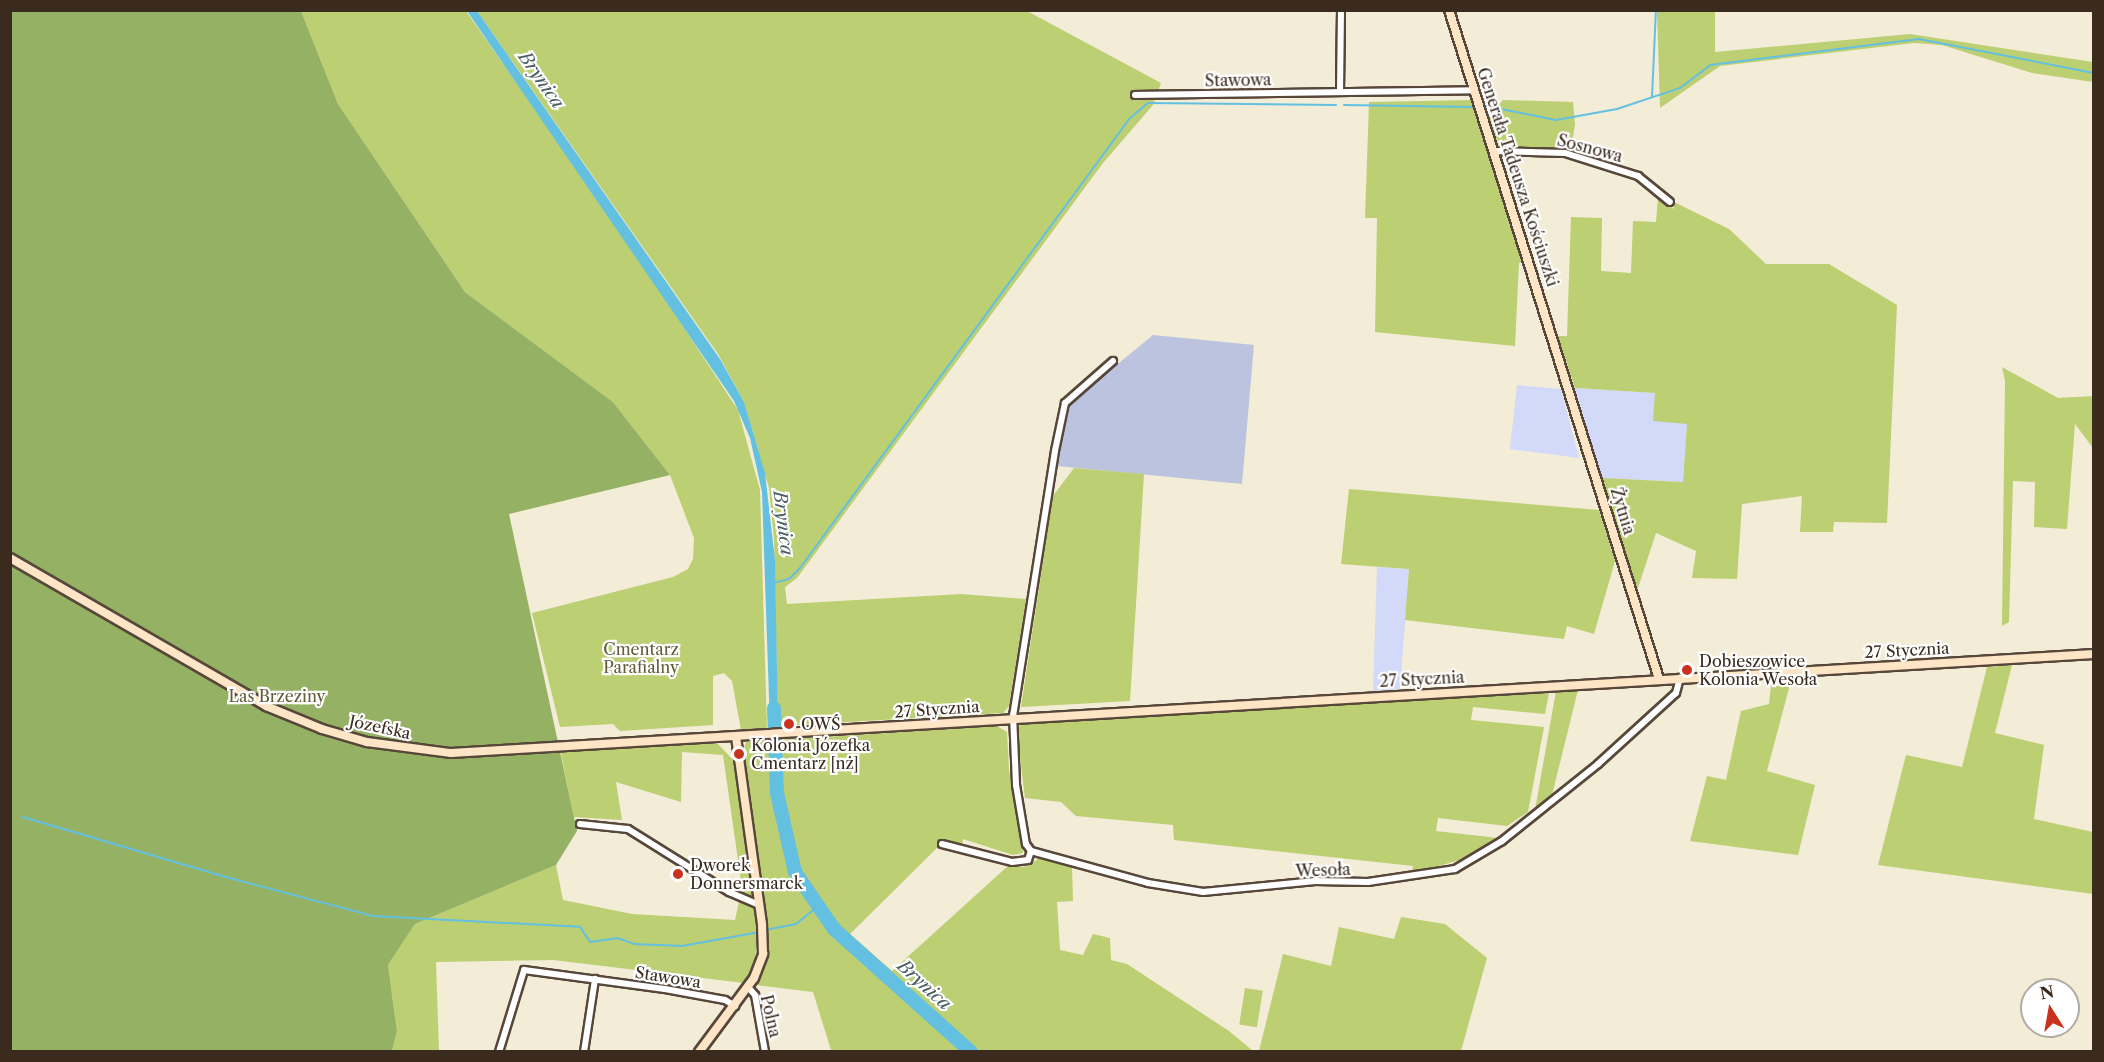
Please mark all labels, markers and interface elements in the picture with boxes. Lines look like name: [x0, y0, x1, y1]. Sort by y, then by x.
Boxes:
water label: Brynica: [514, 47, 568, 113]
street label: Generała Tadeusza Kościuszki: [1473, 65, 1563, 289]
street label: Stawowa: [1205, 70, 1271, 90]
street label: Sosnowa: [1555, 130, 1625, 166]
street label: Żytnia: [1607, 485, 1639, 537]
water label: Brynica: [768, 490, 798, 556]
street label: 27 Stycznia: [1864, 638, 1950, 662]
park label: Cmentarz Parafialny: [603, 639, 679, 677]
place label: Dobieszowice Kolonia Wesoła: [1699, 651, 1818, 689]
marker: Dobieszowice Kolonia Wesoła: [1680, 663, 1694, 677]
street label: 27 Stycznia: [1379, 667, 1465, 691]
park label: Las Brzeziny: [229, 686, 325, 706]
street label: 27 Stycznia: [894, 696, 980, 722]
street label: Józefska: [347, 711, 413, 743]
place label: OWŚ: [801, 714, 841, 734]
marker: OWŚ: [782, 717, 796, 731]
place label: Kolonia Józefka Cmentarz [nż]: [751, 735, 870, 773]
marker: Kolonia Józefka Cmentarz [nż]: [732, 747, 746, 761]
place label: Dworek Donnersmarck: [690, 855, 803, 893]
street label: Wesoła: [1295, 859, 1351, 881]
marker: Dworek Donnersmarck: [671, 867, 685, 881]
water label: Brynica: [893, 955, 955, 1015]
street label: Stawowa: [634, 962, 702, 992]
north arrow: [2020, 978, 2080, 1038]
text: N: [2038, 981, 2056, 1003]
street label: Polna: [757, 993, 785, 1039]

